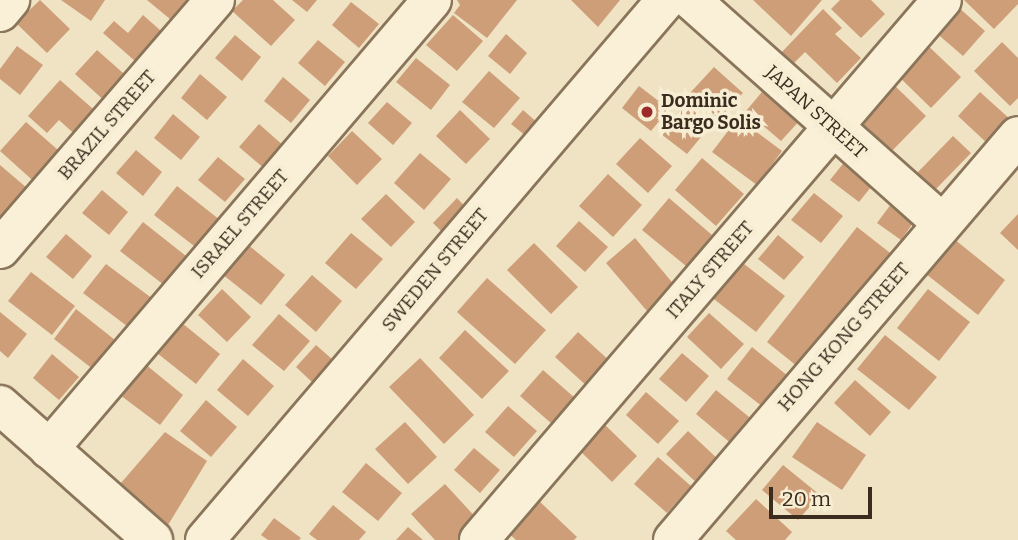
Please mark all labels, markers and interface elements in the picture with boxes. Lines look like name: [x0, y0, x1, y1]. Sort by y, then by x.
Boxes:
street label: JAPAN STREET: [761, 61, 871, 163]
street label: BRAZIL STREET: [53, 66, 161, 184]
place label: Dominic Bargo Solis: [661, 90, 761, 134]
marker: Dominic Bargo Solis: [639, 104, 655, 120]
street label: ISRAEL STREET: [187, 165, 293, 283]
street label: SWEDEN STREET: [377, 204, 493, 336]
street label: ITALY STREET: [662, 217, 758, 323]
street label: HONG KONG STREET: [773, 258, 915, 416]
scale bar: [773, 474, 876, 518]
text: 20 m: [782, 486, 831, 512]

